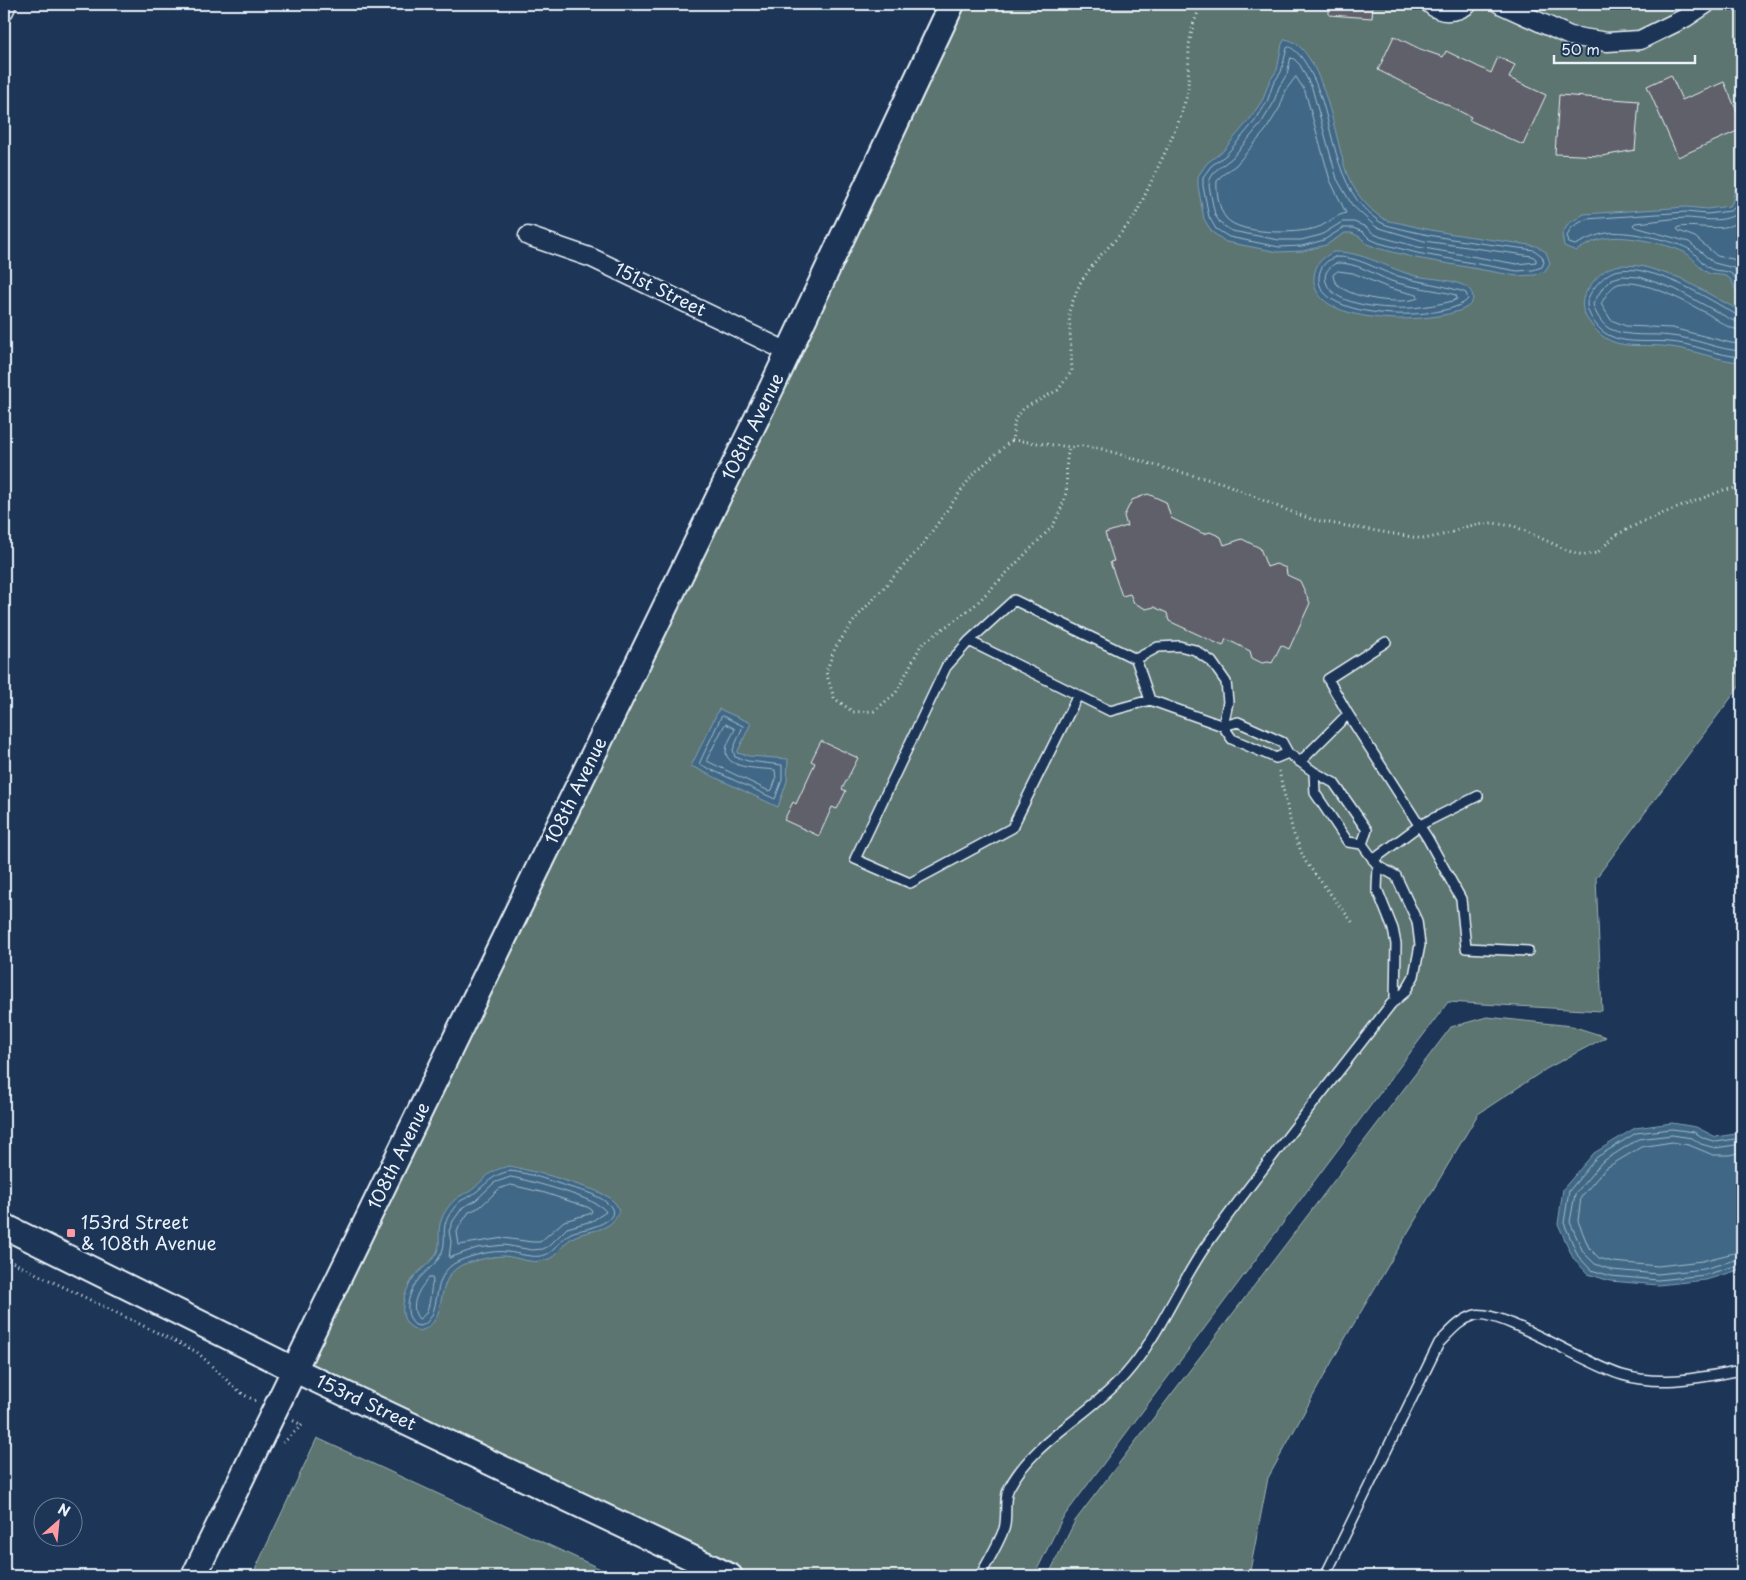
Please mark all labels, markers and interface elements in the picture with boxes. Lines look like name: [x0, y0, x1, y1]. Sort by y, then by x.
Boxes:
scale bar: [1554, 32, 1695, 64]
text: 50 m: [1561, 37, 1600, 60]
street label: 151st Street: [610, 255, 711, 322]
street label: 108th Avenue: [714, 368, 789, 485]
street label: 108th Avenue: [537, 732, 612, 849]
street label: 108th Avenue: [360, 1097, 435, 1214]
place label: 153rd Street & 108th Avenue: [81, 1208, 217, 1256]
marker: 153rd Street & 108th Avenue: [65, 1227, 77, 1239]
street label: 153rd Street: [312, 1367, 421, 1437]
north arrow: [32, 1498, 82, 1548]
text: N: [54, 1498, 74, 1522]

